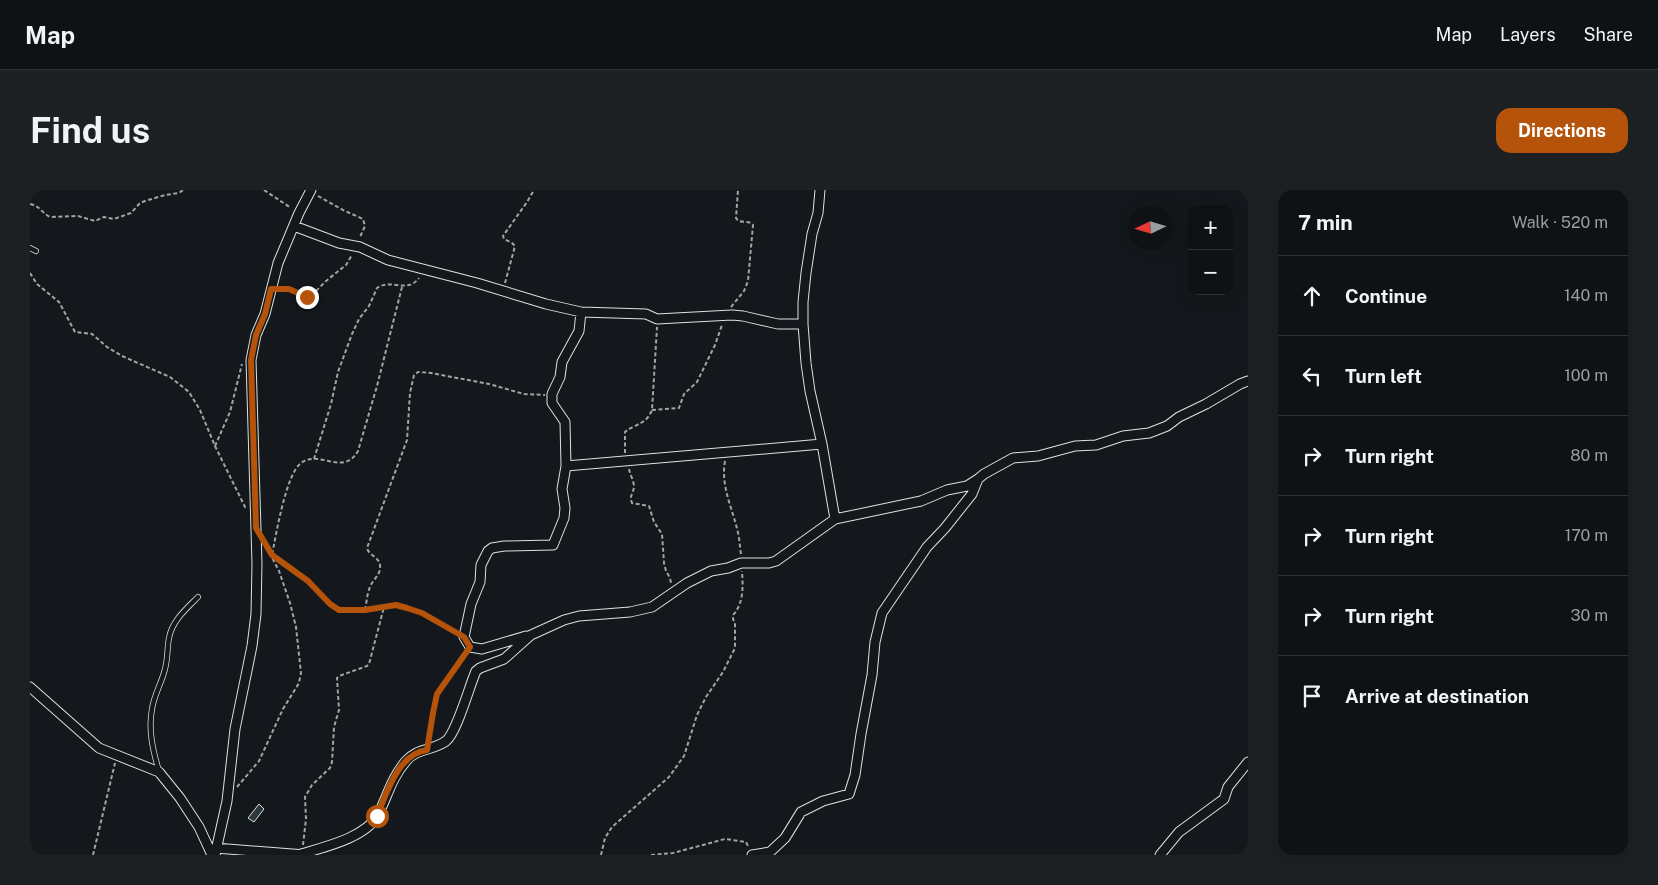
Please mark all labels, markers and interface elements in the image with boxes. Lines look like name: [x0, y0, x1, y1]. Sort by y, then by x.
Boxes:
text: Map: [25, 21, 75, 49]
text: Map: [1436, 24, 1472, 45]
text: Layers: [1500, 24, 1556, 45]
text: Share: [1584, 24, 1633, 45]
button: Directions: [1496, 108, 1628, 153]
text: Find us: [30, 110, 150, 151]
north arrow: [1128, 205, 1173, 250]
map controls: [1188, 205, 1233, 295]
button: +: [1188, 205, 1233, 250]
text: 7 min: [1298, 210, 1353, 235]
text: Walk · 520 m: [1512, 213, 1608, 232]
button: −: [1188, 250, 1233, 295]
icon: ahead: [1298, 282, 1326, 310]
text: Continue: [1345, 285, 1427, 307]
route end: [296, 286, 319, 309]
text: 140 m: [1564, 286, 1608, 305]
icon: left: [1298, 362, 1326, 390]
text: Turn left: [1345, 365, 1422, 387]
text: 100 m: [1564, 366, 1608, 385]
icon: right: [1298, 442, 1326, 470]
text: Turn right: [1345, 445, 1434, 467]
text: 80 m: [1570, 446, 1608, 465]
icon: right: [1298, 522, 1326, 550]
text: Turn right: [1345, 525, 1434, 547]
text: 170 m: [1565, 526, 1608, 545]
icon: right: [1298, 602, 1326, 630]
text: Turn right: [1345, 605, 1434, 627]
text: 30 m: [1571, 606, 1608, 625]
icon: arrive: [1298, 682, 1326, 710]
text: Arrive at destination: [1345, 685, 1529, 707]
route start: [366, 805, 389, 828]

